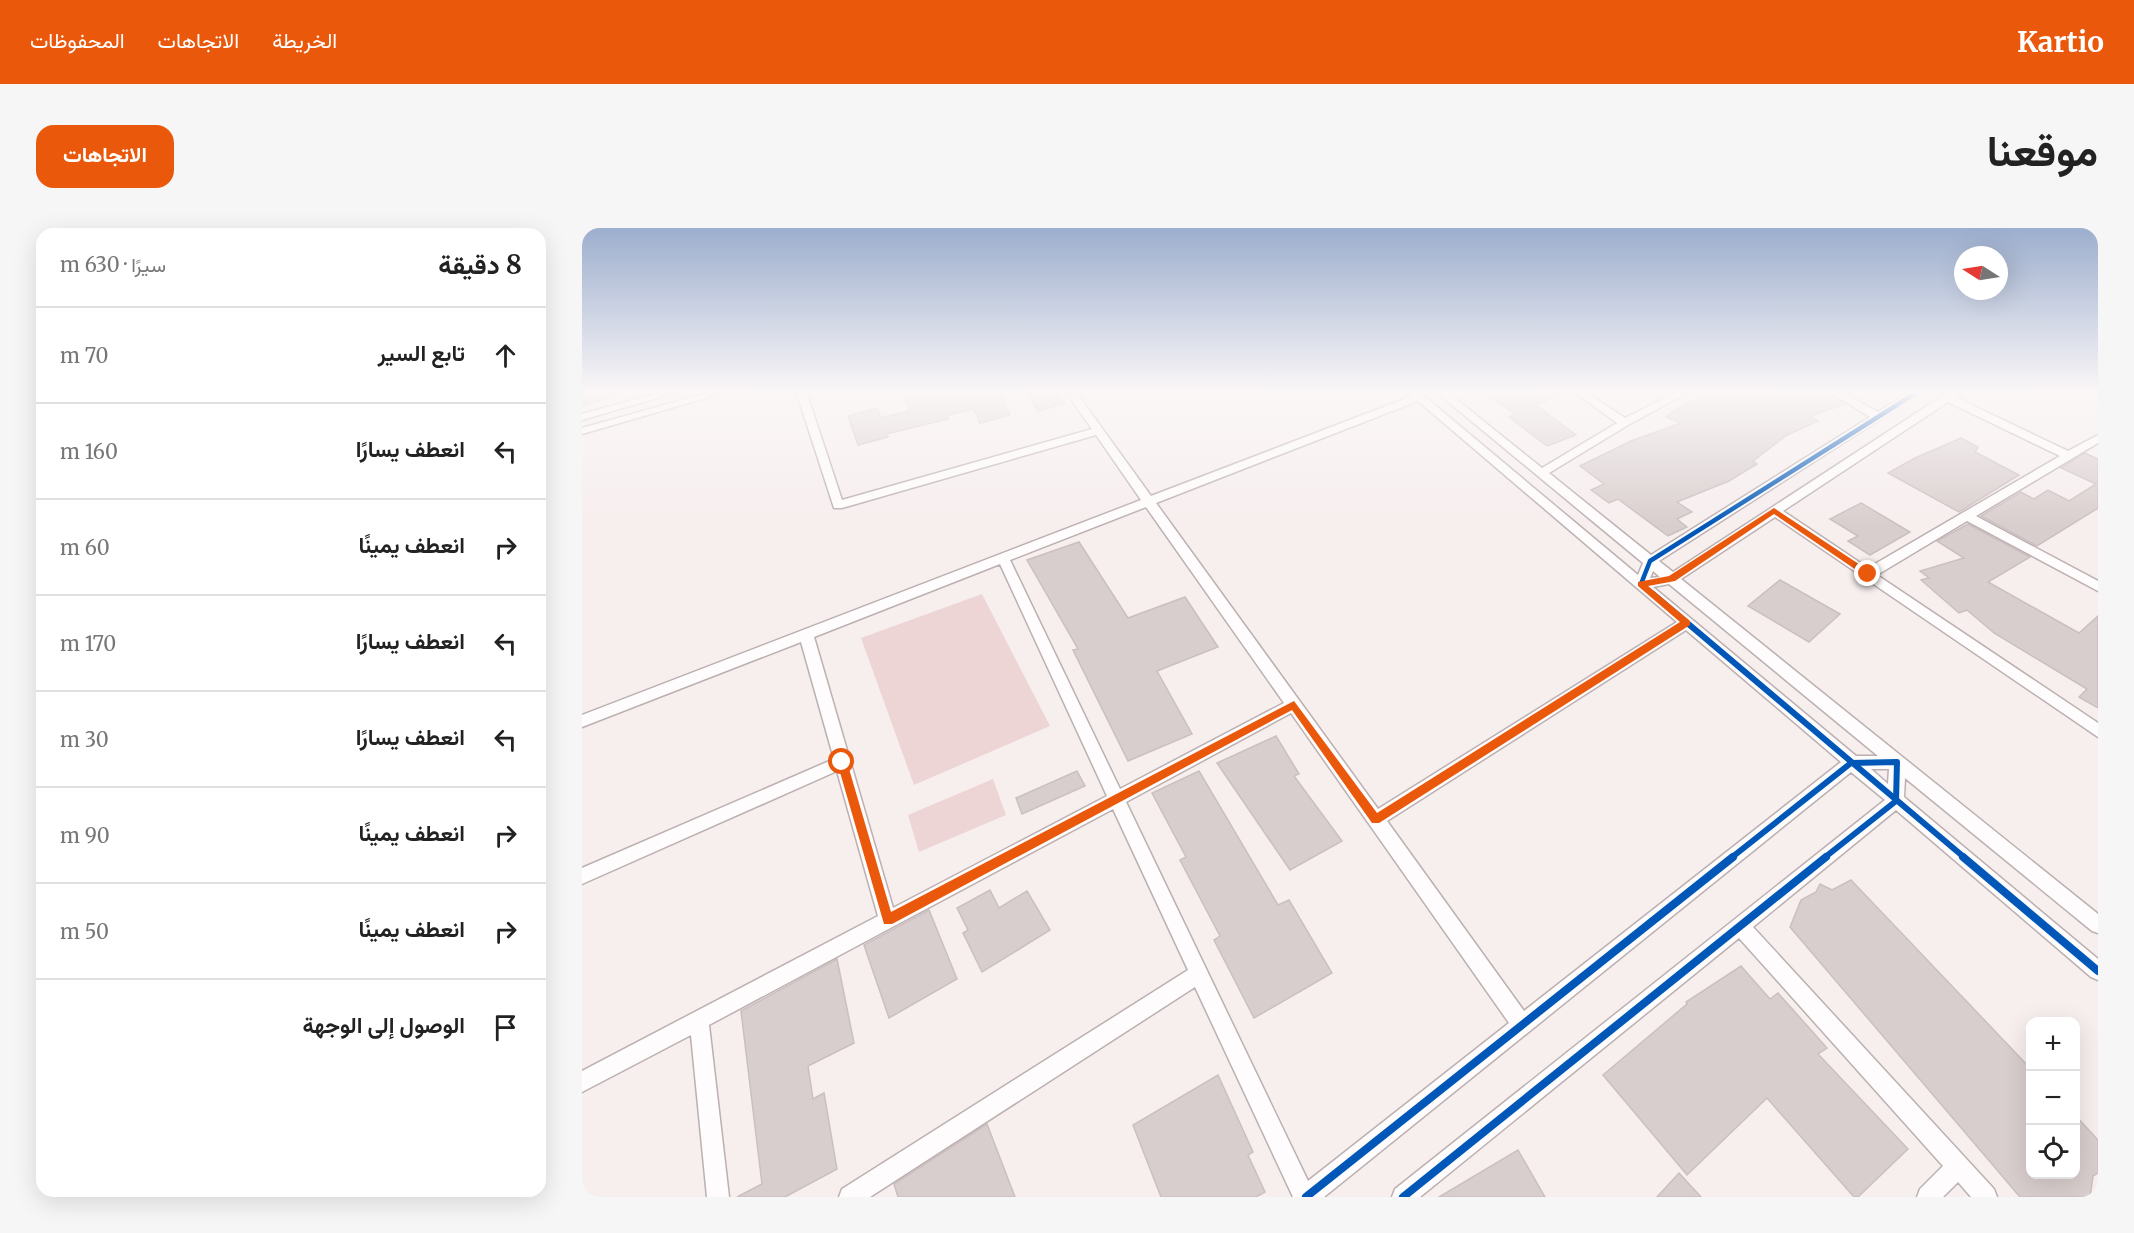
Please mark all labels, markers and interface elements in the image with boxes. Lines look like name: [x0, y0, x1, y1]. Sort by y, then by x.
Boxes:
text: Kartio: [2017, 24, 2104, 60]
text: المحفوظات: [30, 27, 125, 54]
text: الاتجاهات: [158, 27, 239, 54]
text: الخريطة: [272, 27, 337, 54]
button: الاتجاهات: [36, 125, 174, 188]
text: موقعنا: [1987, 125, 2098, 177]
north arrow: [1954, 246, 2008, 300]
text: 8 دقيقة: [438, 248, 522, 281]
text: سيرًا · 630 m: [60, 252, 166, 277]
text: تابع السير: [378, 339, 465, 367]
icon: ahead: [489, 339, 522, 372]
text: 70 m: [60, 343, 108, 368]
text: انعطف يسارًا: [356, 435, 465, 463]
icon: left: [489, 435, 522, 468]
text: 160 m: [60, 439, 118, 464]
text: انعطف يمينًا: [358, 531, 465, 559]
icon: right: [489, 531, 522, 564]
text: 60 m: [60, 535, 110, 560]
route end: [1854, 560, 1880, 586]
text: انعطف يسارًا: [356, 627, 465, 655]
icon: left: [489, 627, 522, 660]
text: 170 m: [60, 631, 116, 656]
text: انعطف يسارًا: [356, 723, 465, 751]
icon: left: [489, 723, 522, 756]
text: 30 m: [60, 727, 109, 752]
route start: [828, 748, 854, 774]
text: انعطف يمينًا: [358, 819, 465, 847]
icon: right: [489, 819, 522, 852]
text: 90 m: [60, 823, 110, 848]
text: انعطف يمينًا: [358, 915, 465, 943]
icon: right: [489, 915, 522, 948]
text: 50 m: [60, 919, 109, 944]
text: الوصول إلى الوجهة: [302, 1011, 465, 1039]
icon: arrive: [489, 1011, 522, 1044]
map controls: [2026, 1017, 2080, 1179]
button: +: [2026, 1017, 2080, 1071]
button: −: [2026, 1071, 2080, 1125]
button: locate: [2026, 1125, 2080, 1179]

